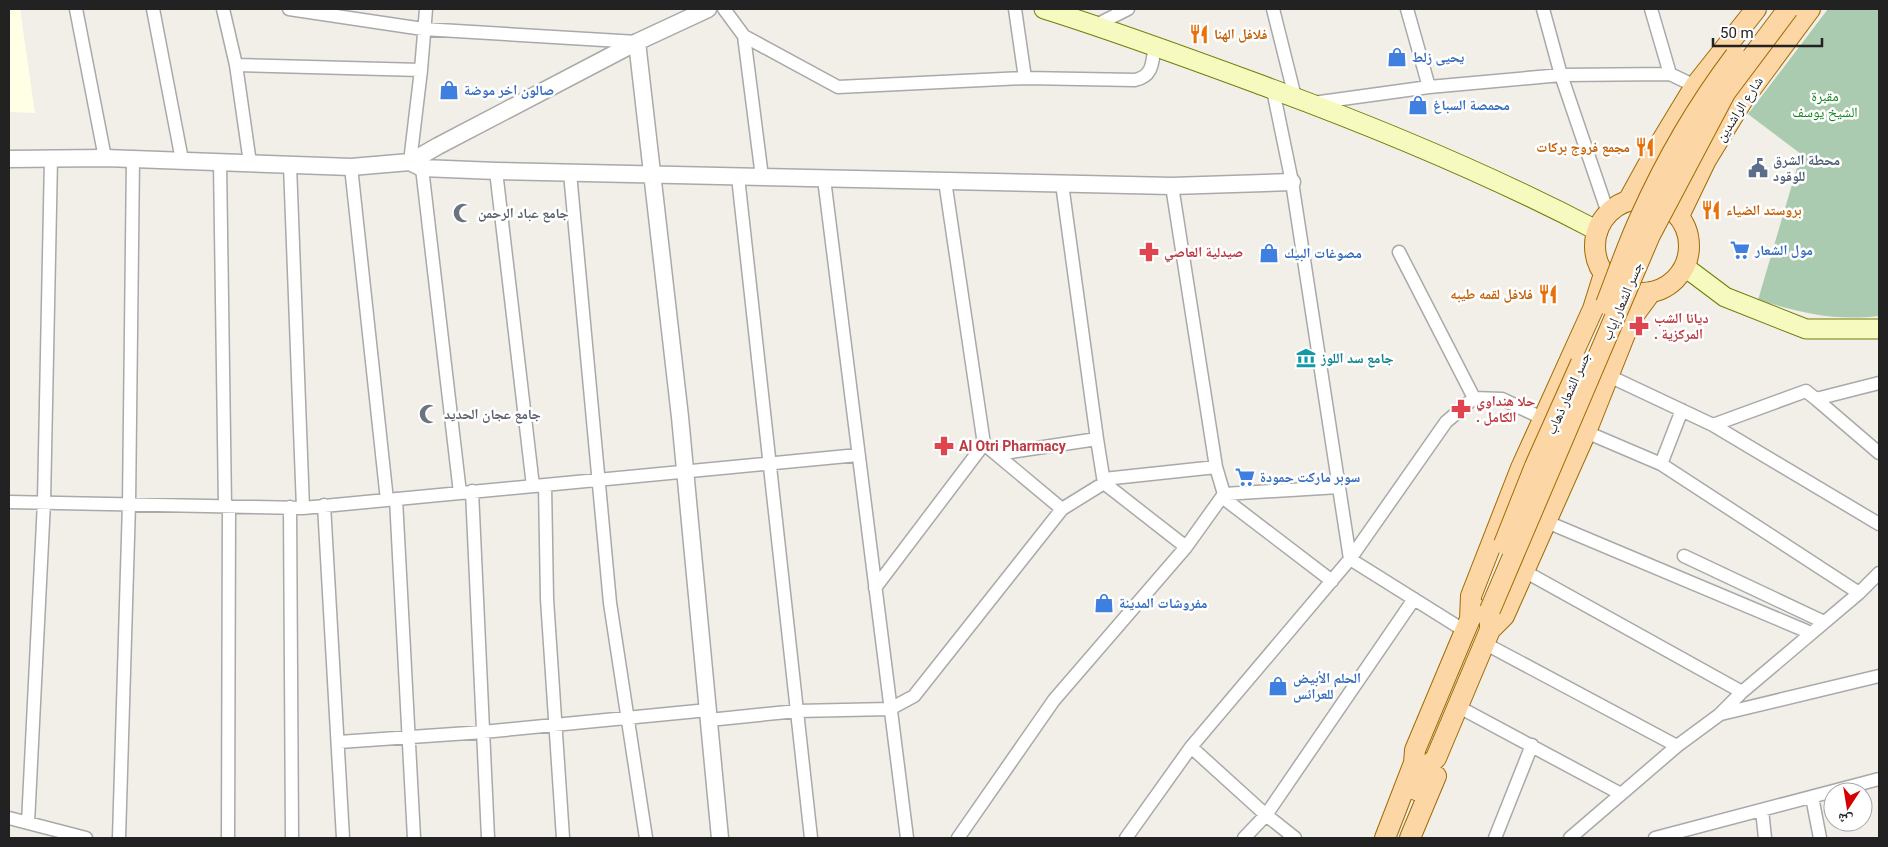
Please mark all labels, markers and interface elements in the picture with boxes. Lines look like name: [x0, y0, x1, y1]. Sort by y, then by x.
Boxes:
scale bar: [1713, 15, 1822, 47]
restaurant icon: فلافل الهنا: [1188, 23, 1210, 45]
text: 50 m: [1720, 24, 1754, 42]
place label: فلافل الهنا: [1214, 26, 1268, 43]
shop icon: يحيى زلط: [1386, 46, 1408, 68]
place label: يحيى زلط: [1412, 49, 1464, 66]
street label: شارع الراشدين: [1712, 74, 1768, 146]
shop icon: صالون اخر موضة: [438, 79, 460, 101]
place label: صالون اخر موضة: [464, 82, 554, 99]
park label: مقبرة الشيخ يوسف: [1792, 88, 1858, 122]
shop icon: محمصة السباغ: [1407, 94, 1429, 116]
place label: محمصة السباغ: [1433, 97, 1510, 114]
restaurant icon: مجمع فروج بركات: [1634, 136, 1656, 158]
place label: مجمع فروج بركات: [1536, 139, 1630, 157]
place label: محطة الشرق للوقود: [1773, 152, 1840, 184]
public building icon: محطة الشرق للوقود: [1747, 157, 1769, 179]
restaurant icon: بروستد الضياء: [1700, 199, 1722, 221]
mosque icon: جامع عباد الرحمن: [452, 202, 474, 224]
place label: بروستد الضياء: [1726, 202, 1802, 219]
place label: جامع عباد الرحمن: [478, 205, 569, 223]
supermarket icon: مول الشعار: [1729, 239, 1751, 261]
pharmacy icon: صيدلية العاصي: [1138, 241, 1160, 263]
shop icon: مصوغات البيك: [1258, 242, 1280, 264]
place label: مول الشعار: [1754, 242, 1813, 258]
place label: صيدلية العاصي: [1164, 244, 1243, 263]
place label: مصوغات البيك: [1284, 245, 1362, 262]
street label: جسر الشعار إياب: [1598, 259, 1647, 343]
restaurant icon: فلافل لقمه طيبه: [1537, 283, 1559, 305]
place label: فلافل لقمه طيبه: [1450, 286, 1533, 303]
place label: ديانا الشب . المركزية: [1654, 310, 1709, 342]
pharmacy icon: ديانا الشب . المركزية: [1628, 315, 1650, 337]
museum icon: جامع سد اللوز: [1295, 347, 1317, 369]
street label: جسر الشعار ذهاب: [1543, 349, 1594, 437]
place label: جامع سد اللوز: [1320, 350, 1394, 368]
place label: حلا هنداوي . الكامل: [1476, 393, 1535, 426]
pharmacy icon: حلا هنداوي . الكامل: [1450, 398, 1472, 420]
mosque icon: جامع عجان الحديد: [418, 403, 440, 425]
place label: جامع عجان الحديد: [444, 406, 541, 424]
pharmacy icon: Al Otri Pharmacy: [933, 435, 955, 457]
place label: Al Otri Pharmacy: [959, 438, 1067, 454]
supermarket icon: سوبر ماركت حمودة: [1234, 466, 1256, 488]
place label: سوبر ماركت حمودة: [1260, 469, 1360, 486]
shop icon: مفروشات المدينة: [1093, 592, 1115, 614]
place label: مفروشات المدينة: [1119, 595, 1207, 611]
place label: الحلم الأبيض للعرائس: [1293, 670, 1361, 703]
shop icon: الحلم الأبيض للعرائس: [1267, 675, 1289, 697]
north arrow: [1823, 782, 1873, 832]
text: ش: [1836, 809, 1854, 829]

